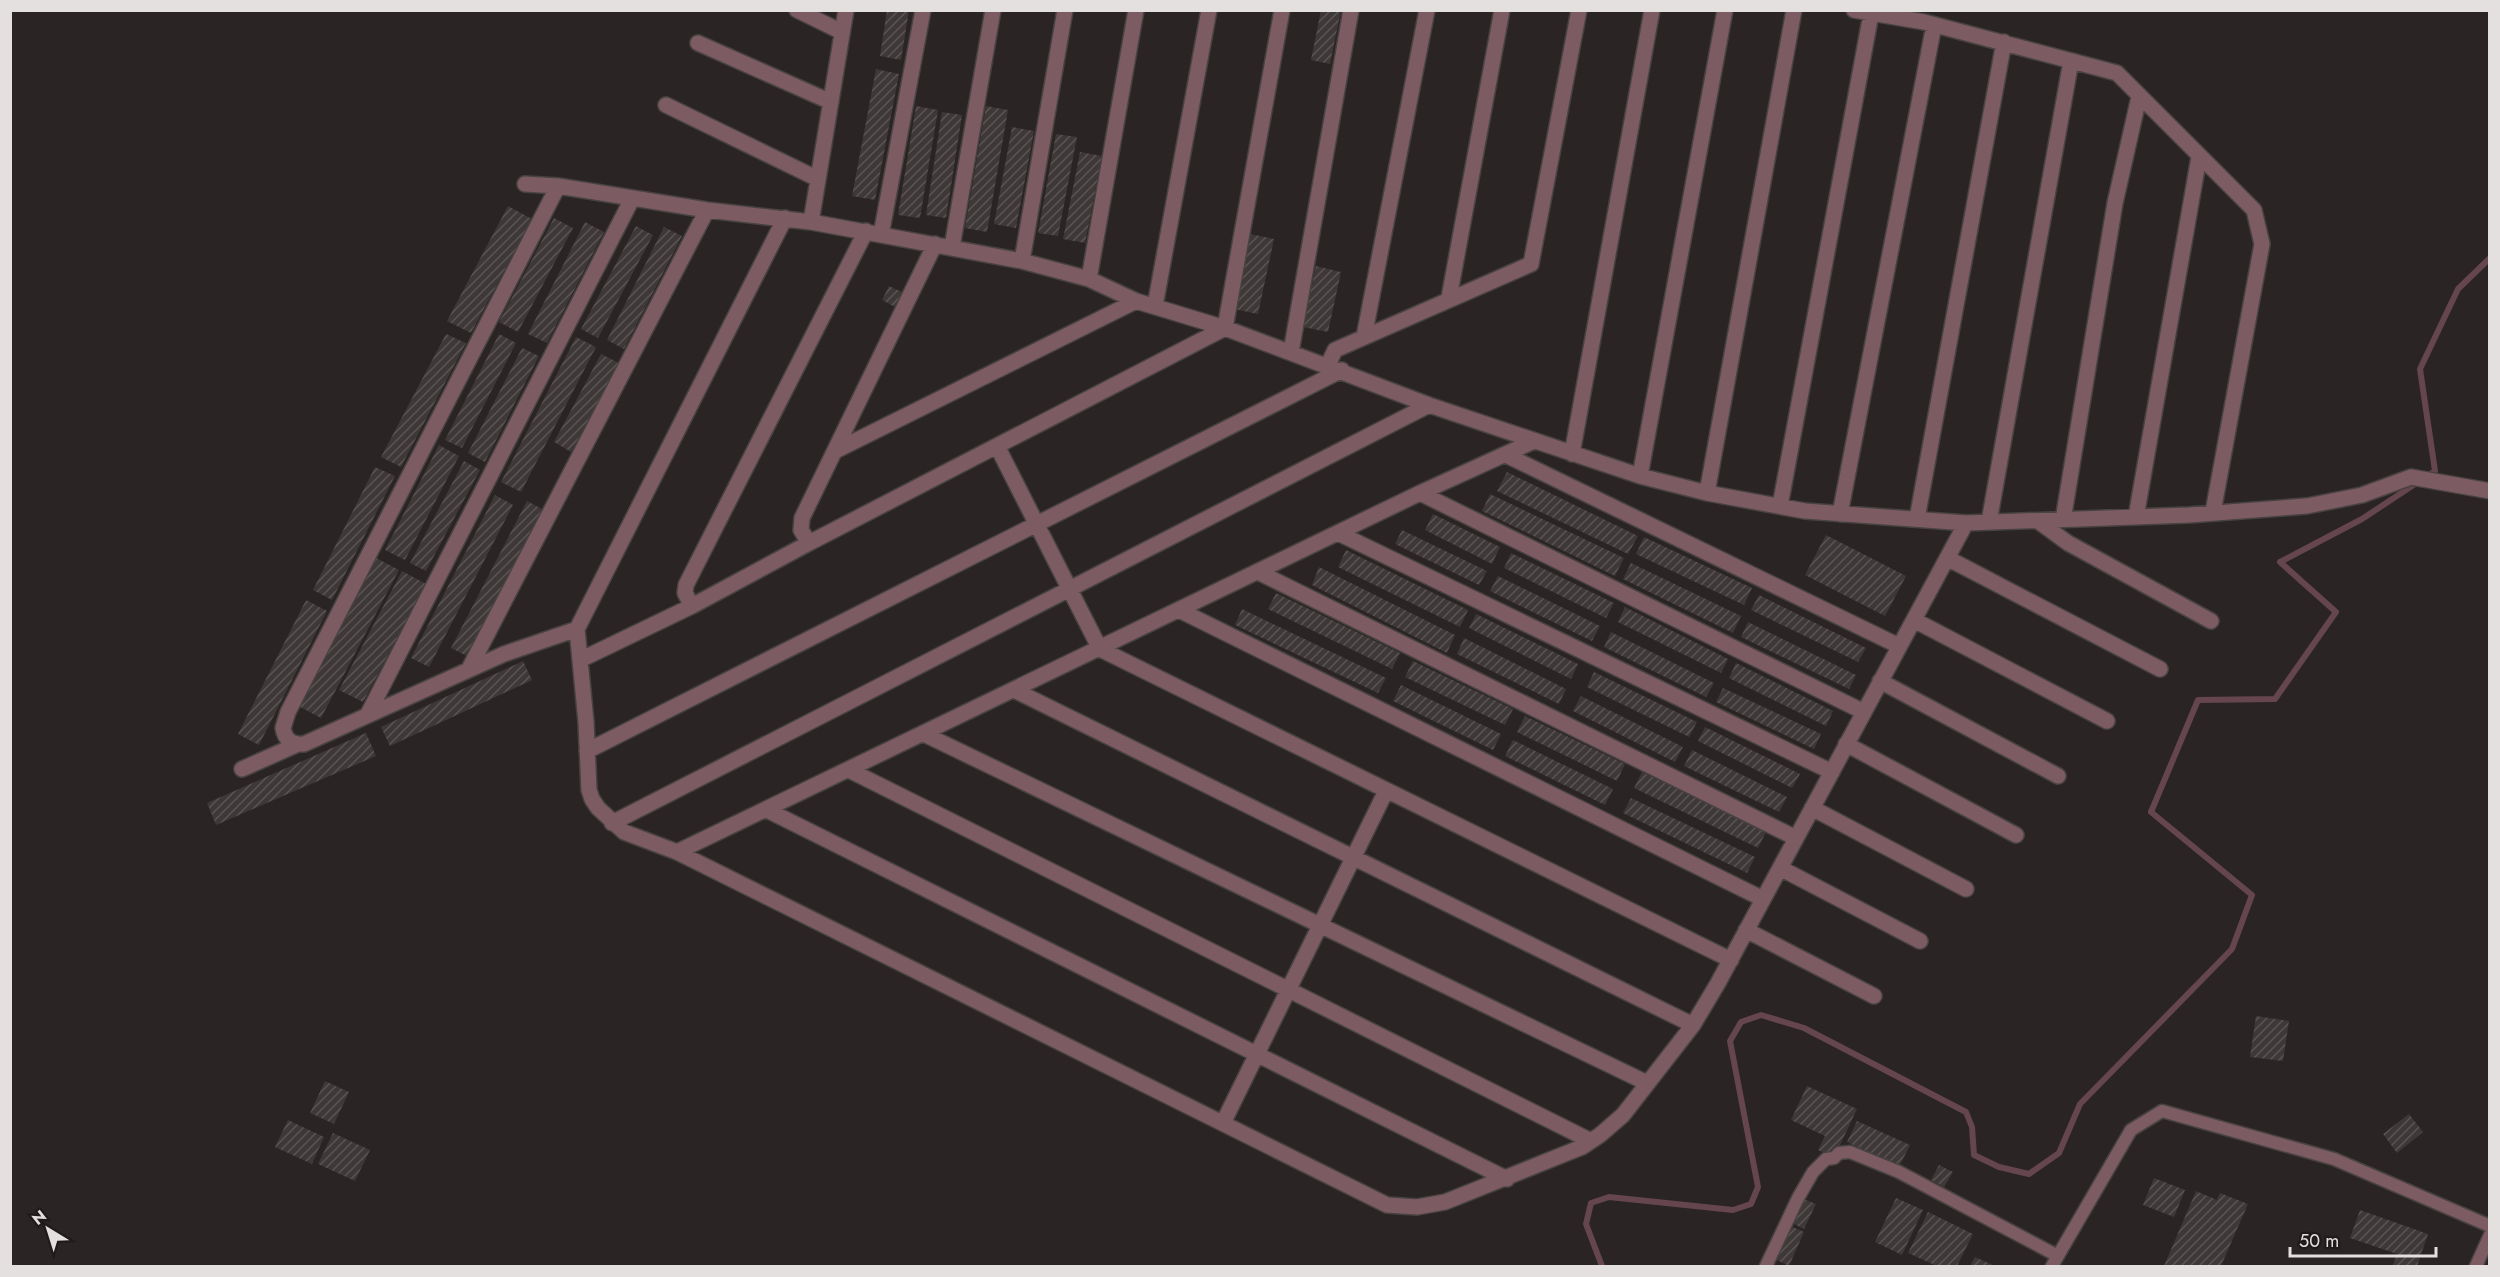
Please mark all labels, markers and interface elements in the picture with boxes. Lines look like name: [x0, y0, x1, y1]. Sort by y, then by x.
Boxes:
north arrow: [18, 1199, 78, 1259]
text: N: [27, 1205, 51, 1231]
scale bar: [2290, 1220, 2436, 1258]
text: 50 m: [2299, 1228, 2339, 1254]

